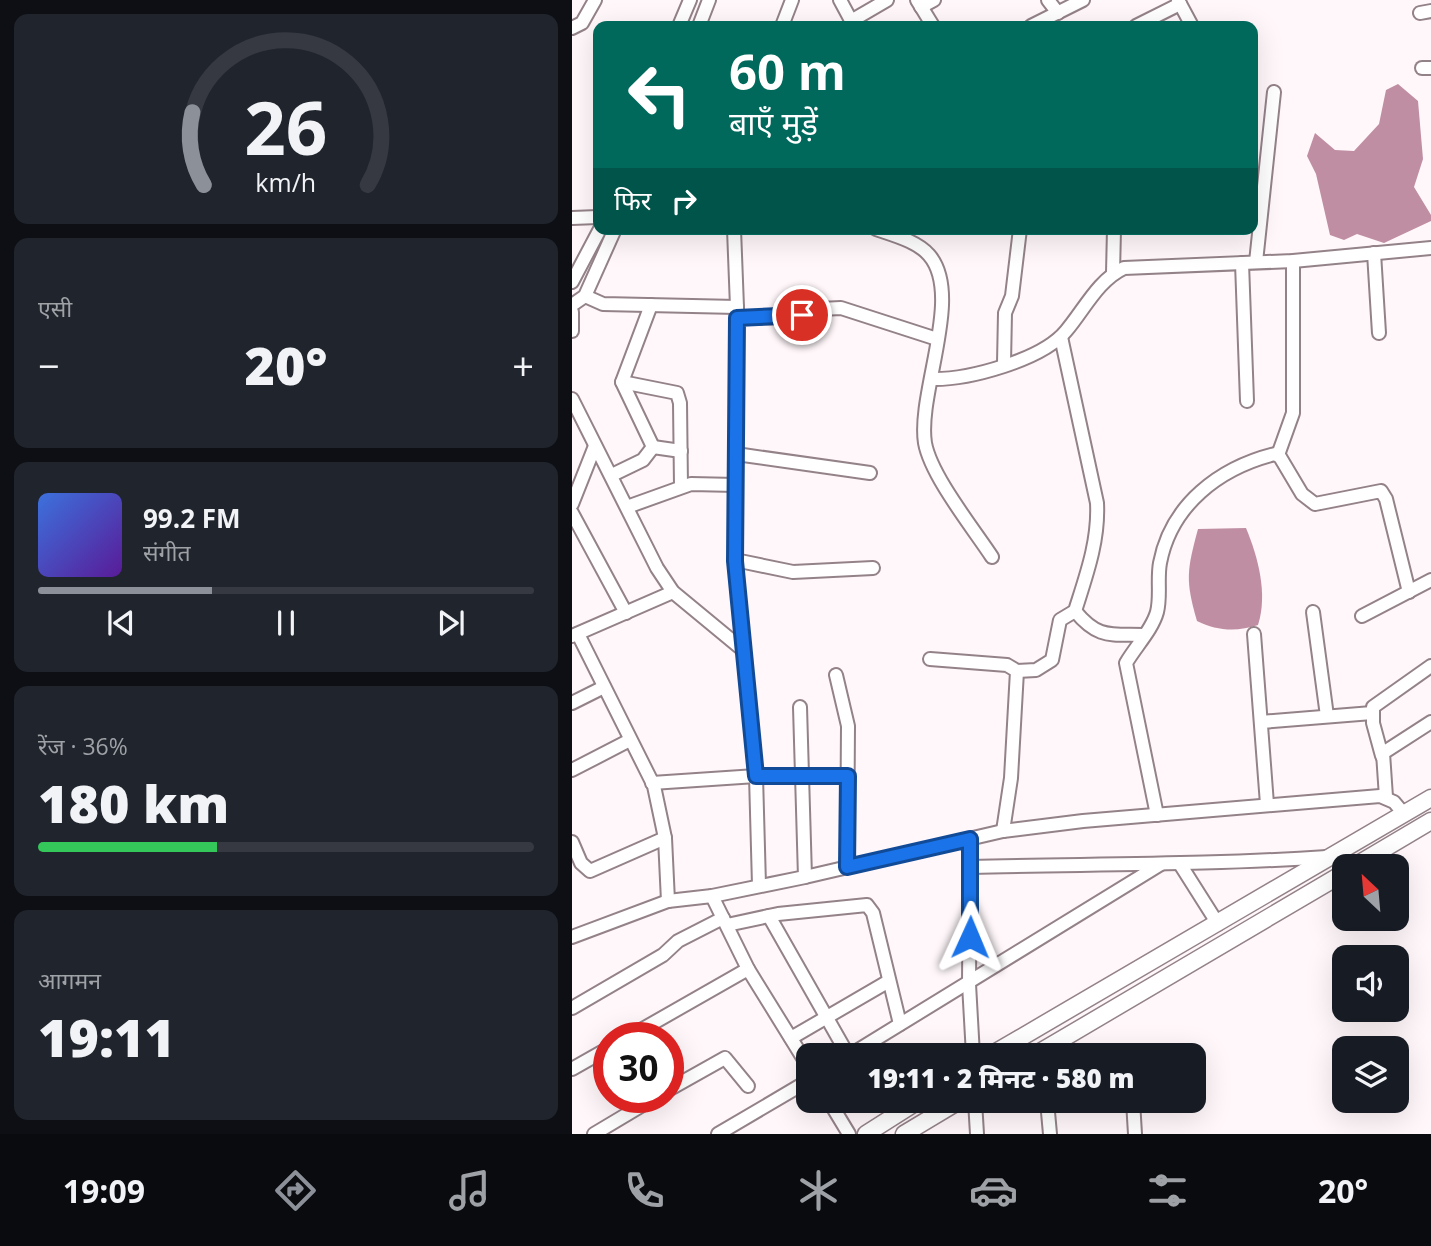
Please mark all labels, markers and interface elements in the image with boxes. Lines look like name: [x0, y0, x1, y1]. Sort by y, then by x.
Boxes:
text: 60 m: [729, 38, 846, 104]
icon: left: [614, 49, 705, 140]
text: 26: [244, 77, 328, 176]
text: बाएँ मुड़ें: [729, 101, 818, 144]
text: km/h: [256, 165, 316, 199]
text: फिर: [614, 182, 651, 218]
icon: right: [665, 182, 703, 220]
pin: [772, 285, 832, 345]
text: एसी: [38, 292, 72, 324]
icon: arrive: [783, 296, 821, 334]
text: 20°: [245, 329, 327, 400]
text: −: [38, 339, 60, 391]
text: +: [512, 339, 534, 391]
text: 99.2 FM: [143, 500, 241, 536]
text: संगीत: [143, 536, 191, 568]
icon: previous: [102, 604, 140, 642]
icon: pause: [267, 604, 305, 642]
icon: next: [432, 604, 470, 642]
text: रेंज · 36%: [38, 730, 128, 762]
text: 180 km: [38, 767, 229, 838]
north arrow: [1332, 854, 1408, 931]
map controls: [1332, 854, 1409, 1113]
position arrow: [933, 900, 1007, 974]
button: sound: [1332, 945, 1409, 1022]
text: आगमन: [38, 964, 101, 996]
text: 19:11: [38, 1001, 175, 1072]
speed limit sign: 30: [593, 1022, 684, 1113]
button: layers: [1332, 1036, 1409, 1113]
text: 19:11 · 2 मिनट · 580 m: [868, 1060, 1134, 1096]
icon: directions: [271, 1166, 320, 1215]
icon: music: [445, 1166, 494, 1215]
icon: phone: [620, 1166, 669, 1215]
icon: climate: [794, 1166, 843, 1215]
icon: car: [969, 1166, 1018, 1215]
icon: filters: [1143, 1166, 1192, 1215]
text: 19:09: [63, 1169, 145, 1212]
text: 20°: [1318, 1169, 1368, 1212]

